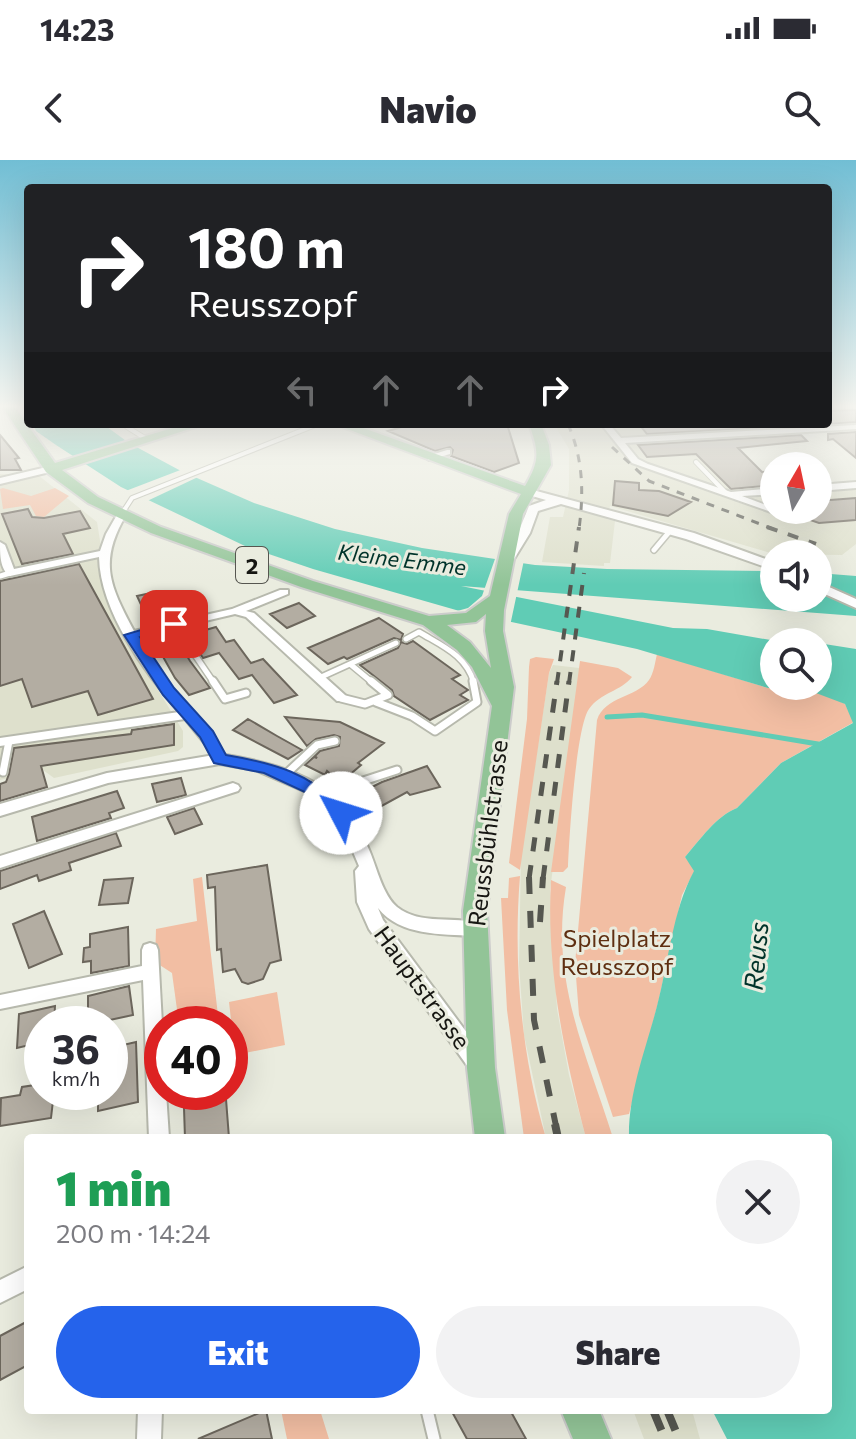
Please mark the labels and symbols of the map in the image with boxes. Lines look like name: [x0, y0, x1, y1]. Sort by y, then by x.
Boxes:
north arrow: [760, 452, 832, 524]
water label: Kleine Emme: [336, 538, 468, 580]
road number: 2: [236, 547, 268, 583]
pin: [140, 590, 208, 658]
street label: Reussbühlstrasse: [461, 738, 513, 928]
position arrow: [299, 771, 383, 855]
street label: Hauptstrasse: [369, 920, 477, 1054]
water label: Reuss: [737, 920, 773, 991]
park label: Spielplatz Reusszopf: [561, 923, 674, 980]
speed limit sign: 40: [144, 1006, 248, 1110]

